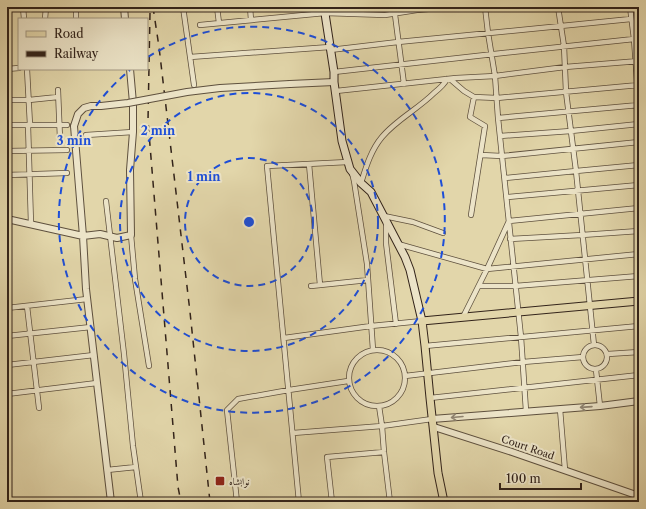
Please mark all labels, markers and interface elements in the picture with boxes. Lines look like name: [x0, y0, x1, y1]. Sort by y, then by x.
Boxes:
legend: [18, 18, 148, 70]
text: Road: [54, 26, 84, 41]
text: Railway: [54, 46, 99, 61]
text: 2 min: [141, 123, 176, 138]
text: 3 min: [57, 133, 92, 148]
text: 1 min: [188, 169, 221, 184]
centre of rings: [242, 215, 256, 229]
one-way arrow: [580, 403, 593, 410]
one-way arrow: [451, 413, 464, 420]
street label: Court Road: [500, 432, 556, 463]
scale bar: [500, 465, 581, 491]
text: 100 m: [506, 471, 541, 486]
marker: نوابشاہ: [214, 475, 226, 487]
place label: نوابشاہ: [229, 475, 250, 488]

